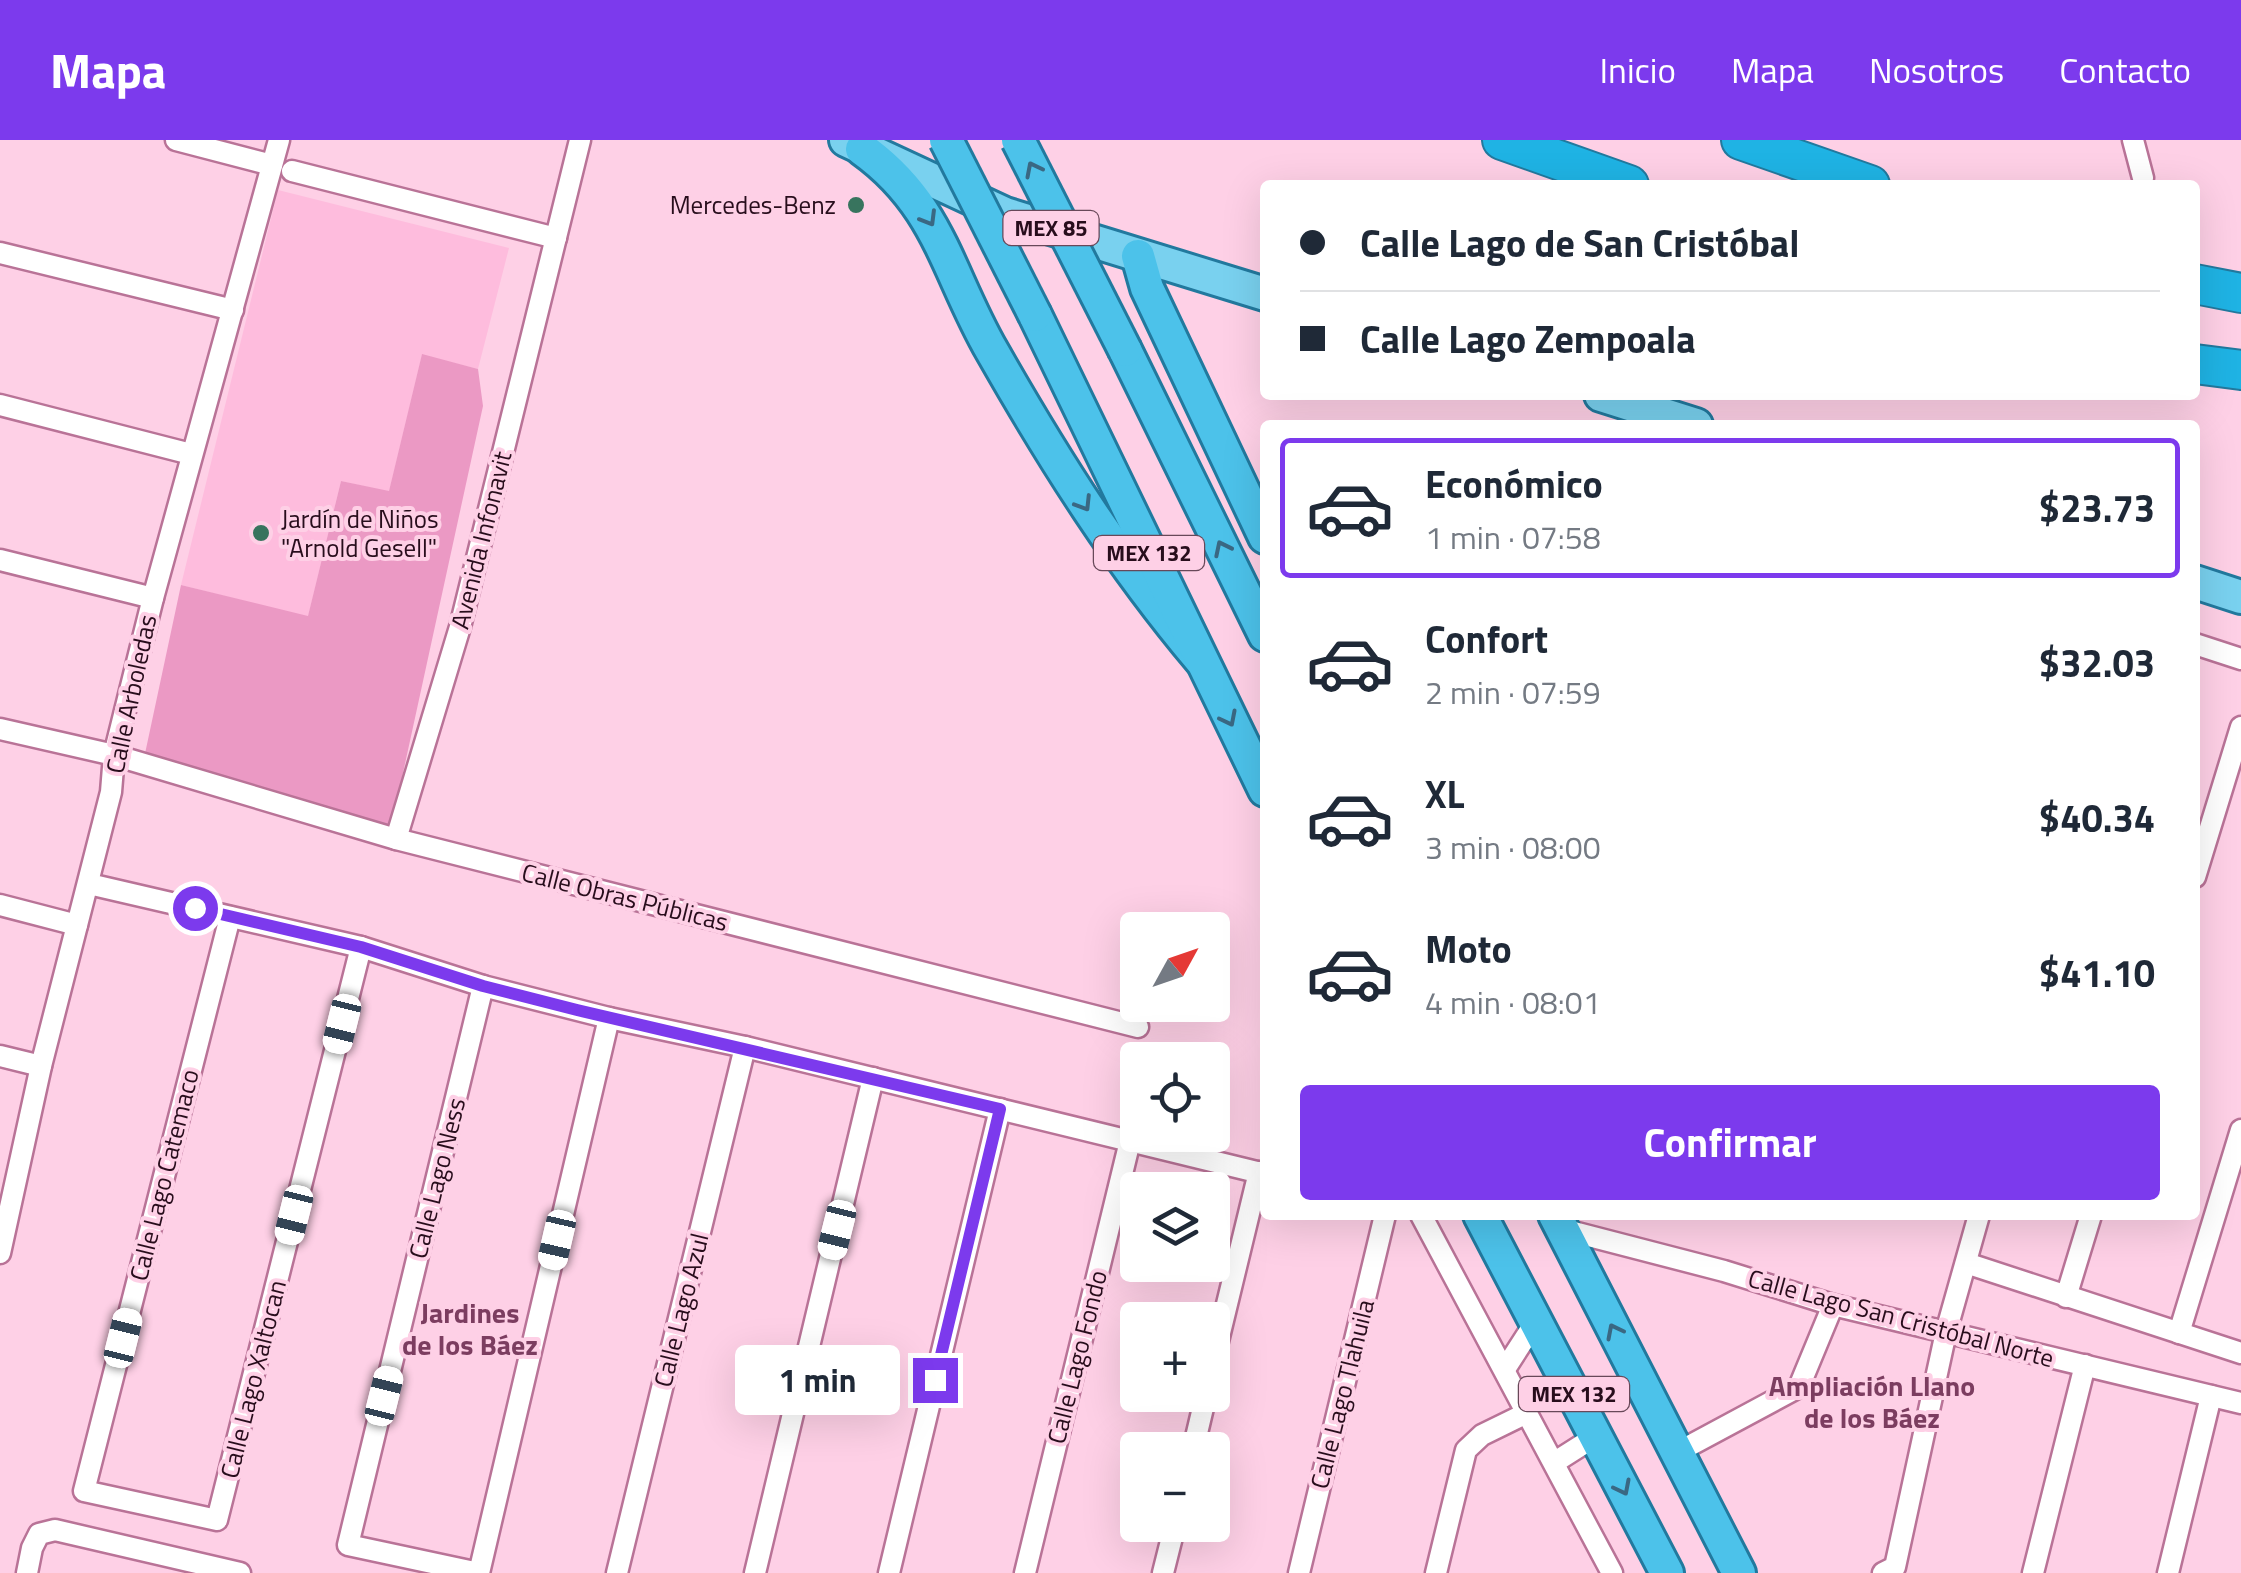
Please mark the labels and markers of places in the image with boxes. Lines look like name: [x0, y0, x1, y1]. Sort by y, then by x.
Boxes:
place label: Mercedes-Benz: [670, 186, 836, 224]
marker: Mercedes-Benz: [845, 194, 867, 216]
place label: Jardín de Niños "Arnold Gesell": [281, 500, 439, 567]
marker: Jardín de Niños "Arnold Gesell": [250, 522, 272, 544]

